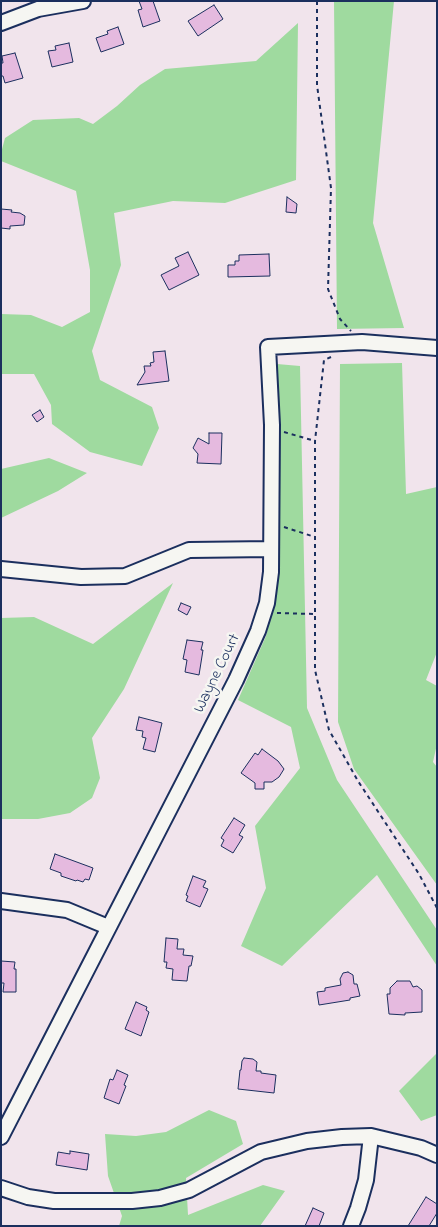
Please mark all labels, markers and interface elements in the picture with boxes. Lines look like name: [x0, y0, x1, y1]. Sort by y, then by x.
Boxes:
street label: Wayne Court: [191, 631, 245, 717]

